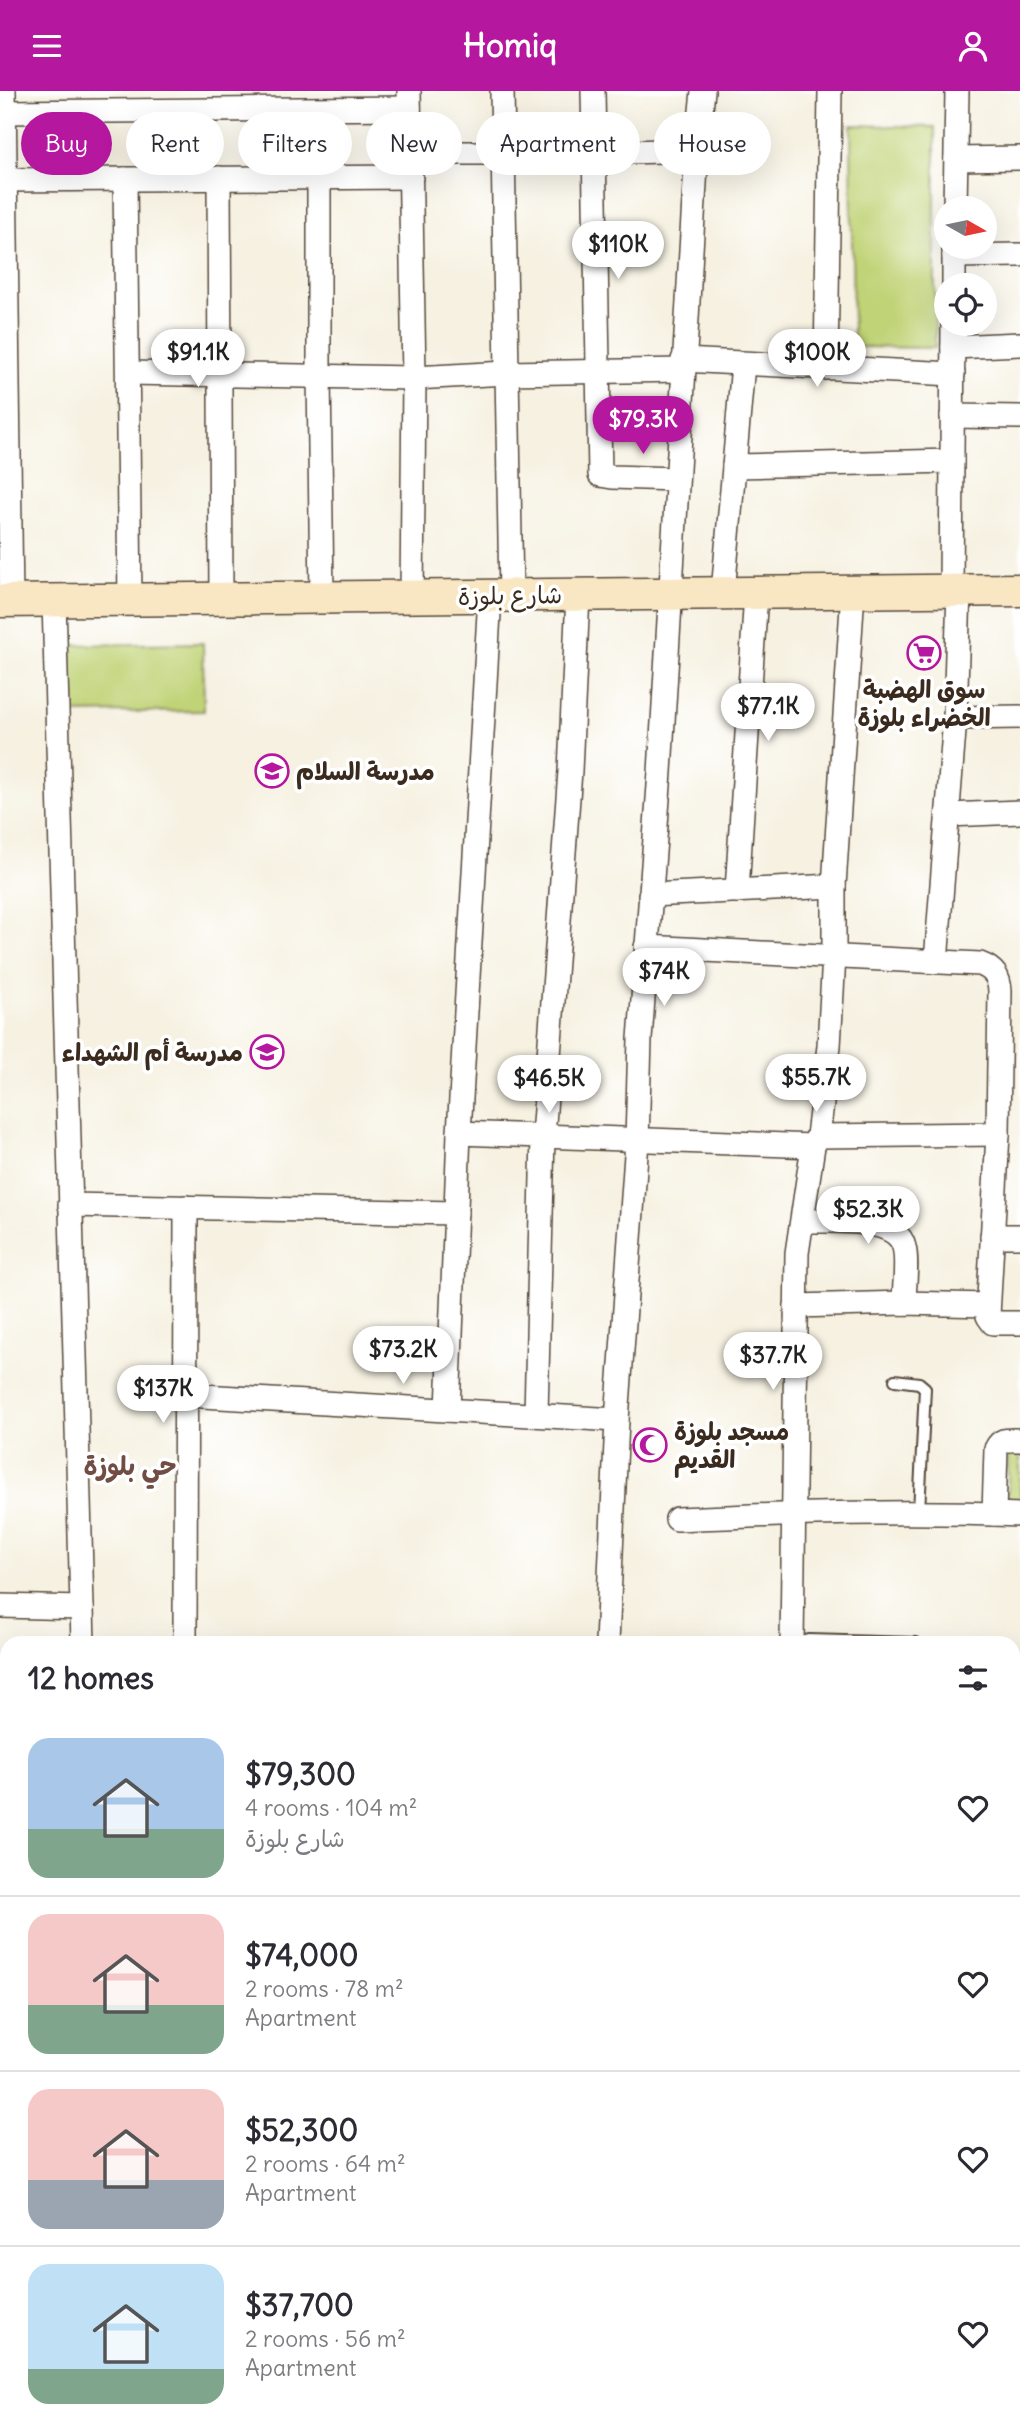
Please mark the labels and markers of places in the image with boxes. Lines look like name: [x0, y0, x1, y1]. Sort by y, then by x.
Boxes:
pin: $110K: [569, 221, 667, 281]
pin: $91.1K: [141, 329, 255, 389]
pin: $100K: [768, 329, 866, 389]
pin: $79.3K: [586, 397, 700, 456]
supermarket icon: سوق الهضبة الخضراء بلوزة: [905, 634, 943, 672]
place label: سوق الهضبة الخضراء بلوزة: [857, 674, 991, 734]
pin: $77.1K: [711, 683, 825, 743]
school or university icon: مدرسة السلام: [253, 752, 291, 790]
place label: مدرسة السلام: [296, 756, 435, 790]
pin: $74K: [623, 949, 705, 1008]
school or university icon: مدرسة أم الشهداء: [248, 1033, 286, 1071]
place label: مدرسة أم الشهداء: [62, 1037, 243, 1071]
pin: $46.5K: [492, 1055, 606, 1115]
pin: $55.7K: [759, 1055, 873, 1114]
pin: $52.3K: [811, 1187, 925, 1246]
pin: $73.2K: [346, 1327, 460, 1386]
pin: $37.7K: [716, 1333, 830, 1392]
pin: $137K: [114, 1365, 212, 1425]
place label: مسجد بلوزة القديم: [674, 1416, 789, 1478]
mosque icon: مسجد بلوزة القديم: [631, 1426, 669, 1464]

